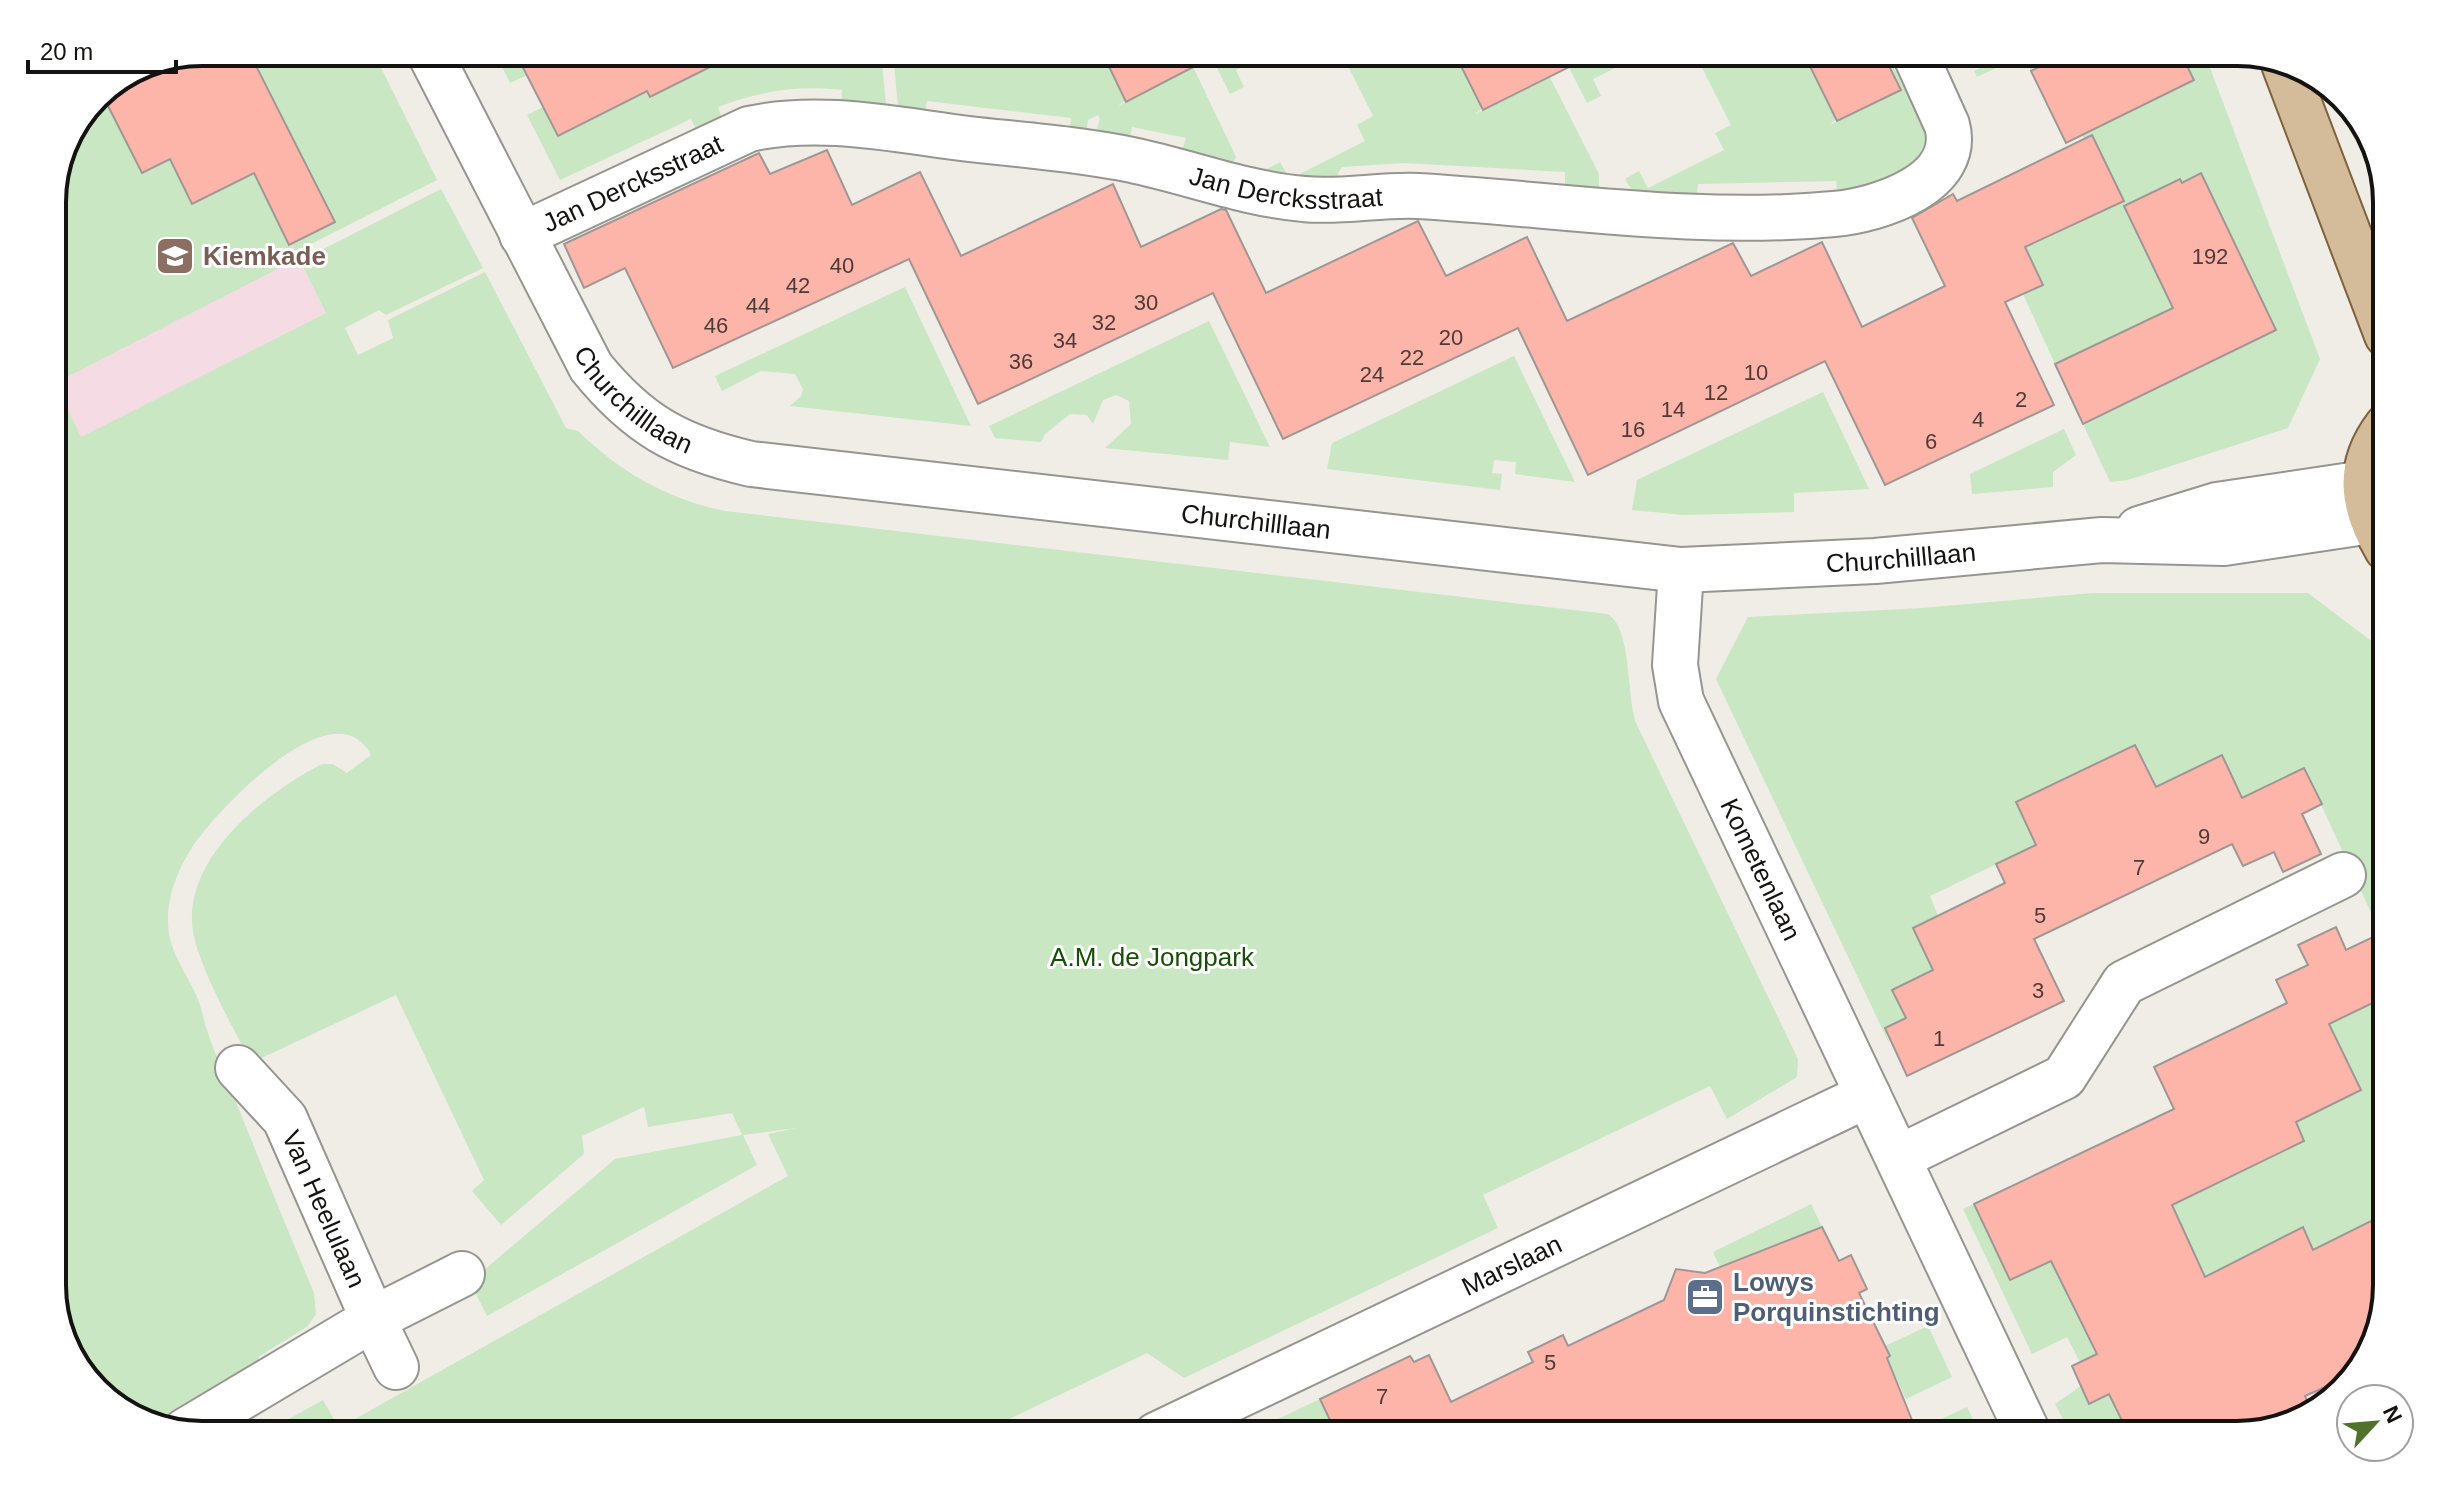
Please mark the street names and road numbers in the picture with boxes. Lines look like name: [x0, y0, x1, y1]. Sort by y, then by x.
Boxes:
street label: Jan Dercksstraat: [538, 128, 728, 238]
street label: Jan Dercksstraat: [1186, 160, 1384, 215]
street label: Churchilllaan: [568, 341, 697, 460]
street label: Churchilllaan: [1180, 498, 1332, 545]
street label: Churchilllaan: [1825, 537, 1977, 578]
street label: Kometenlaan: [1714, 794, 1807, 945]
street label: Van Heelulaan: [276, 1126, 372, 1292]
street label: Marslaan: [1457, 1229, 1566, 1302]

